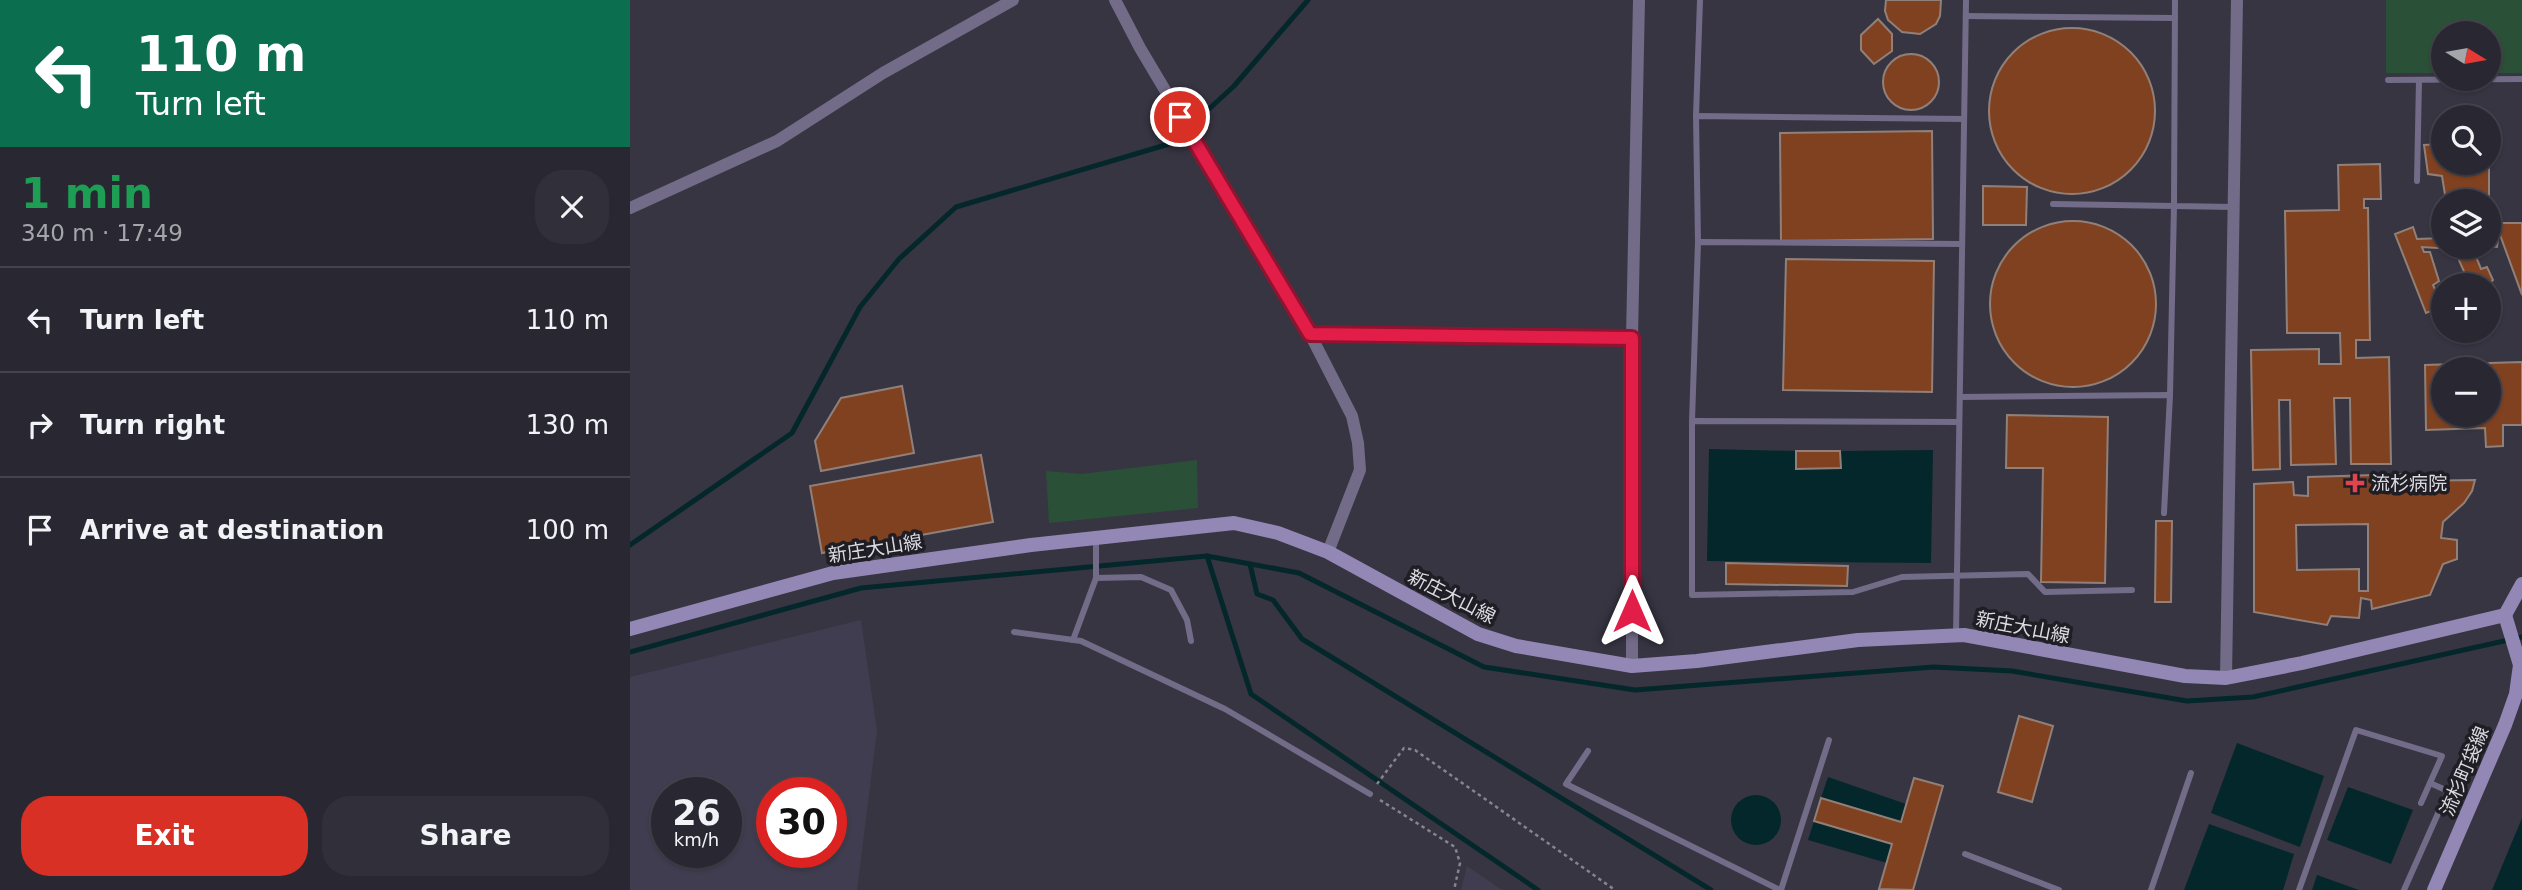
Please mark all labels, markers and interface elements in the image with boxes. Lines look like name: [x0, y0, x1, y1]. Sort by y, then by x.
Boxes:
north arrow: [2431, 21, 2501, 91]
map controls: [2431, 21, 2501, 427]
text: 110 m: [136, 26, 306, 83]
icon: left: [21, 28, 112, 119]
text: Turn left: [136, 85, 266, 123]
pin: [1150, 87, 1210, 147]
icon: arrive: [1161, 98, 1199, 136]
button: search: [2431, 105, 2501, 175]
text: 1 min: [21, 169, 153, 218]
button: close: [535, 170, 609, 244]
button: layers: [2431, 189, 2501, 259]
text: 340 m · 17:49: [21, 220, 183, 246]
button: +: [2431, 273, 2501, 343]
icon: left: [21, 301, 59, 339]
text: Turn left: [80, 305, 204, 335]
text: 110 m: [526, 305, 609, 335]
button: −: [2431, 357, 2501, 427]
icon: right: [21, 406, 59, 444]
text: Turn right: [80, 410, 225, 440]
text: 130 m: [526, 410, 609, 440]
place label: 流杉病院: [2371, 472, 2447, 494]
marker: 流杉病院: [2345, 473, 2365, 493]
icon: arrive: [21, 511, 59, 549]
text: Arrive at destination: [80, 515, 384, 545]
text: 100 m: [526, 515, 609, 545]
street label: 新庄大山線: [826, 530, 924, 566]
street label: 新庄大山線: [1405, 565, 1499, 627]
position arrow: [1595, 574, 1669, 648]
street label: 新庄大山線: [1974, 607, 2072, 647]
street label: 流杉町袋線: [2435, 723, 2493, 819]
speed limit sign: 30: [756, 777, 847, 868]
text: 26: [672, 793, 721, 833]
button: Exit: [21, 796, 308, 876]
button: Share: [322, 796, 609, 876]
text: km/h: [674, 829, 719, 850]

